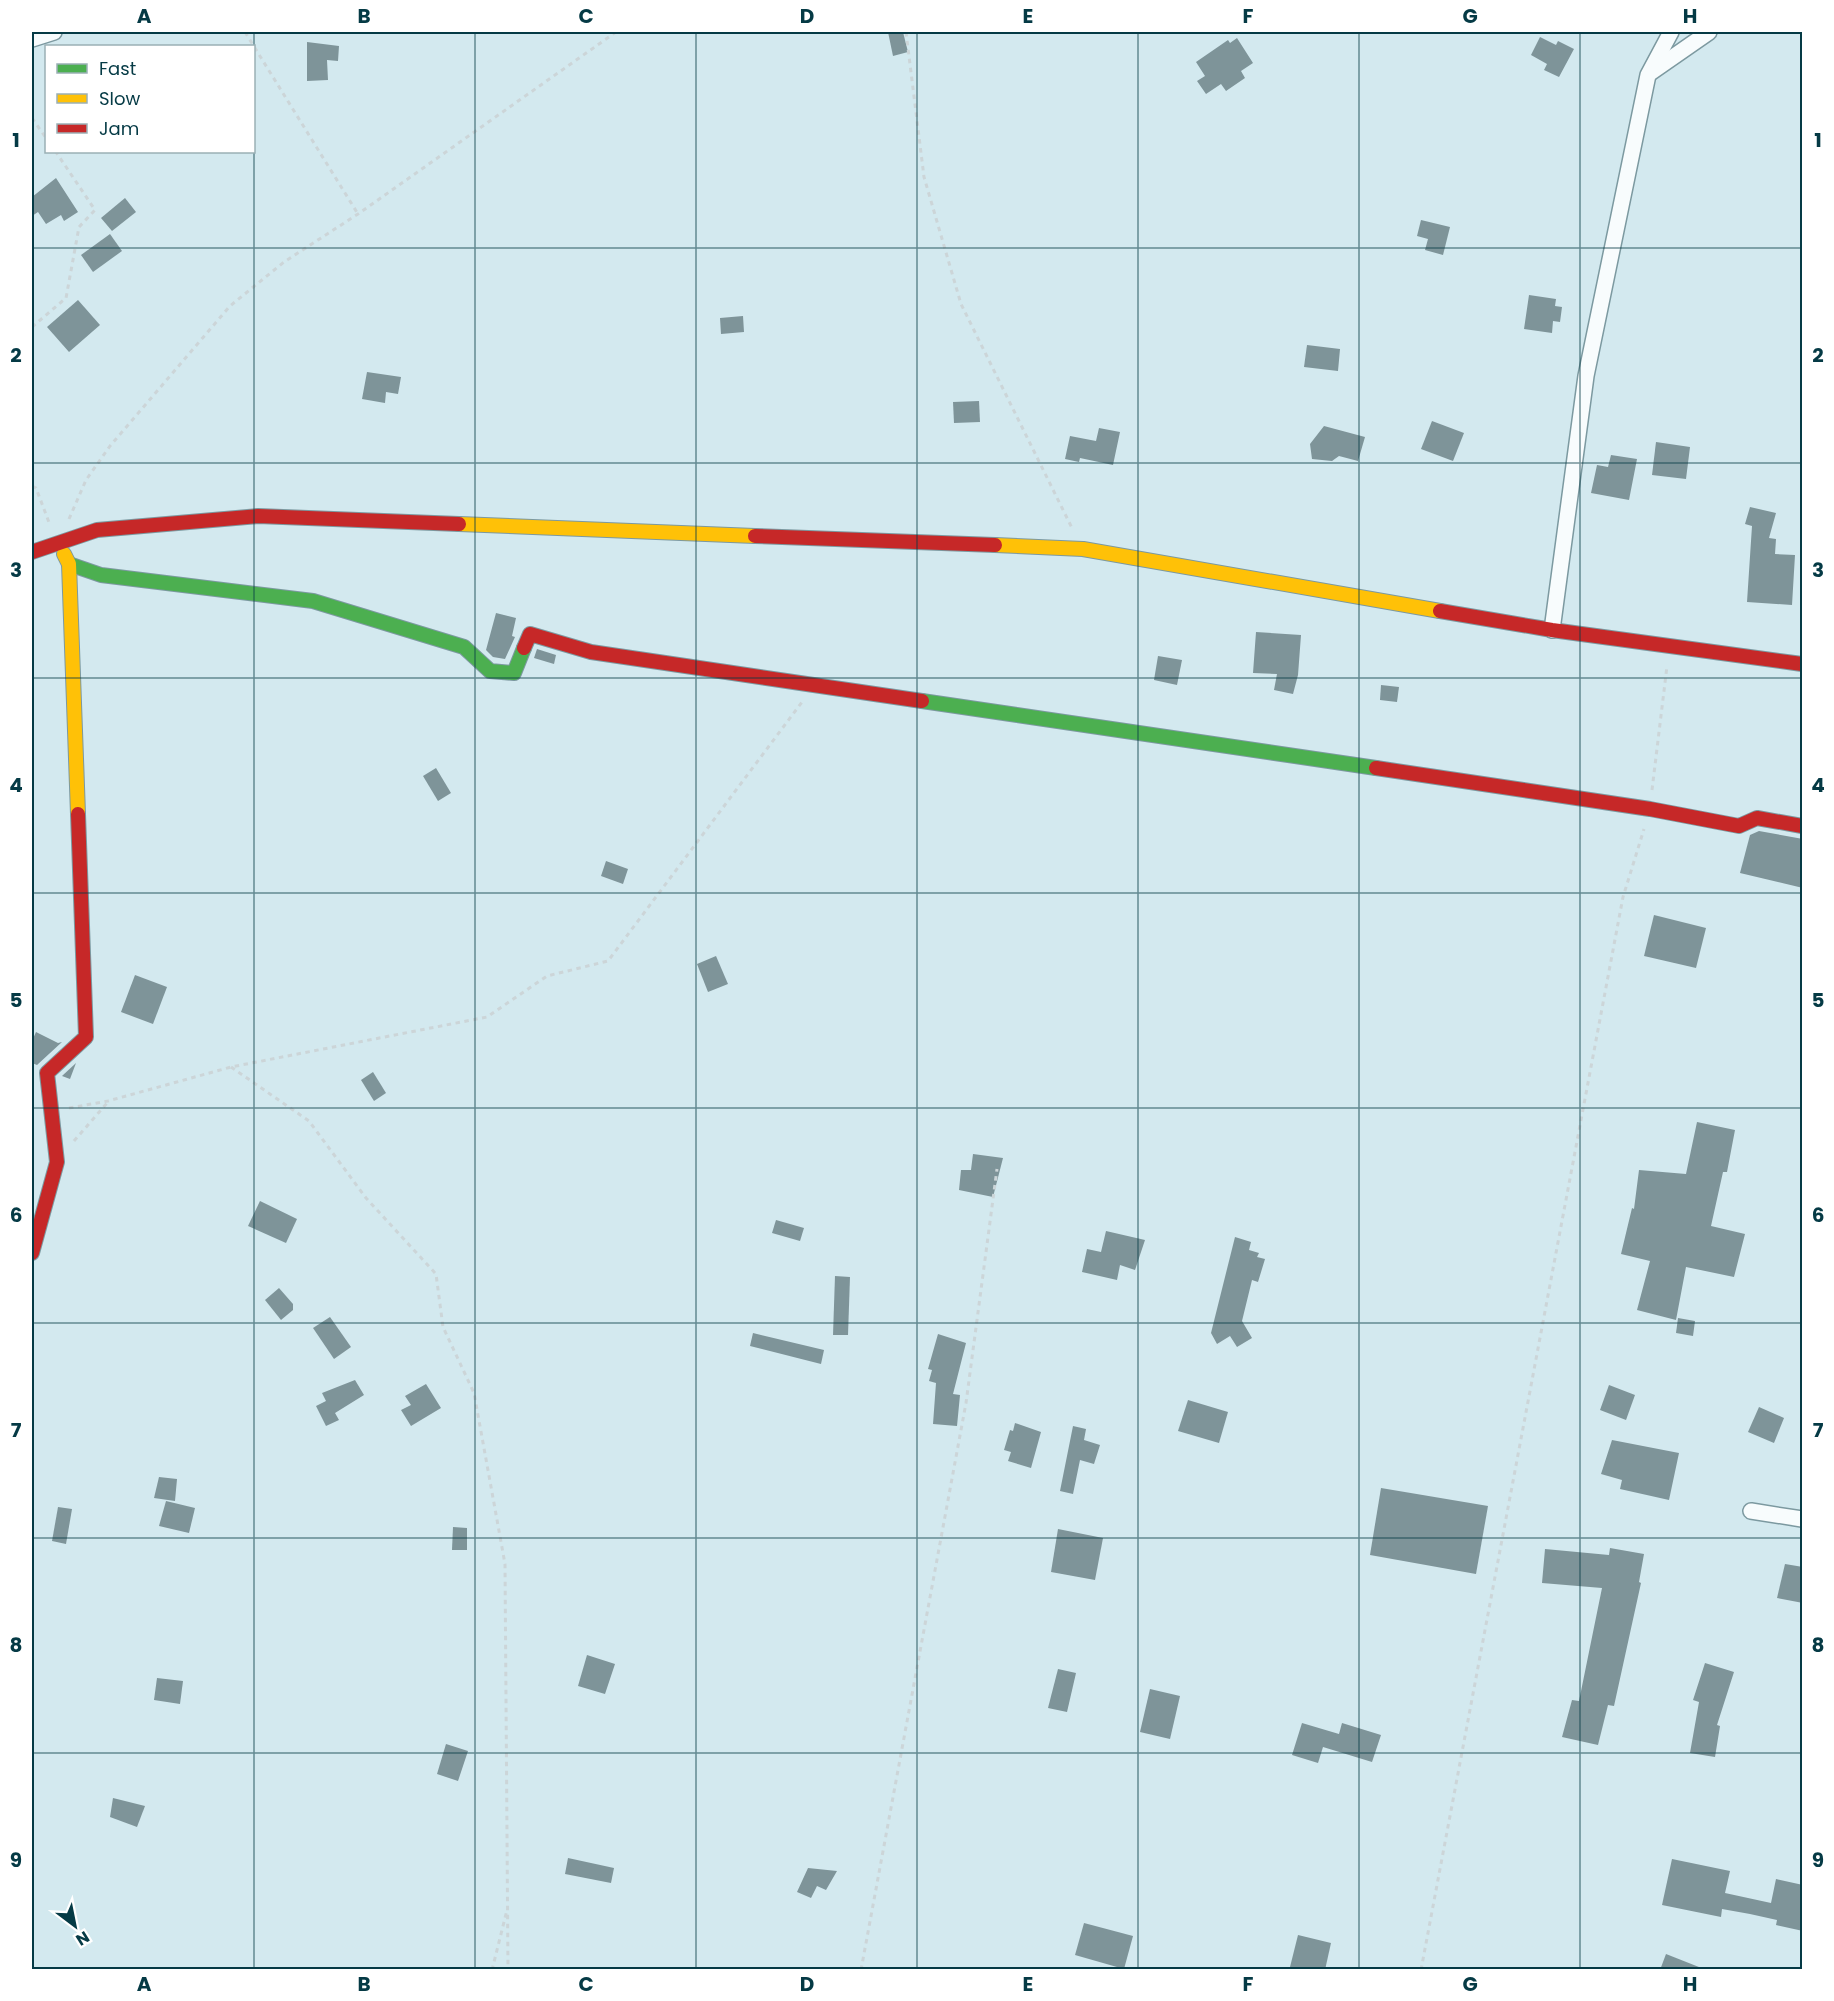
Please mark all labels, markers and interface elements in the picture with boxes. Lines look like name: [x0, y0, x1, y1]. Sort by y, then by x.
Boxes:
text: A: [137, 2, 152, 30]
text: B: [357, 2, 371, 30]
text: C: [578, 2, 594, 30]
text: D: [800, 2, 814, 30]
text: E: [1023, 2, 1033, 30]
text: F: [1243, 2, 1254, 30]
text: G: [1462, 2, 1478, 30]
text: H: [1683, 2, 1697, 30]
legend: [45, 45, 255, 153]
text: Fast: [99, 56, 136, 81]
text: Slow: [99, 86, 141, 111]
text: Jam: [99, 116, 139, 141]
text: 1: [12, 126, 20, 154]
text: 1: [1814, 126, 1822, 154]
text: 2: [10, 341, 22, 369]
text: 2: [1812, 341, 1824, 369]
text: 3: [10, 556, 22, 584]
text: 3: [1812, 556, 1824, 584]
text: 4: [9, 771, 23, 799]
text: 4: [1811, 771, 1825, 799]
text: 5: [10, 986, 23, 1014]
text: 5: [1812, 986, 1825, 1014]
text: 6: [10, 1201, 22, 1229]
text: 6: [1812, 1201, 1824, 1229]
text: 7: [11, 1416, 22, 1444]
text: 7: [1813, 1416, 1824, 1444]
text: 8: [10, 1631, 22, 1659]
text: 8: [1812, 1631, 1824, 1659]
text: 9: [10, 1846, 22, 1874]
text: 9: [1812, 1846, 1824, 1874]
north arrow: [45, 1896, 105, 1956]
text: N: [71, 1925, 94, 1951]
text: A: [137, 1970, 152, 1998]
text: B: [357, 1970, 371, 1998]
text: C: [578, 1970, 594, 1998]
text: D: [800, 1970, 814, 1998]
text: E: [1023, 1970, 1033, 1998]
text: F: [1243, 1970, 1254, 1998]
text: G: [1462, 1970, 1478, 1998]
text: H: [1683, 1970, 1697, 1998]

